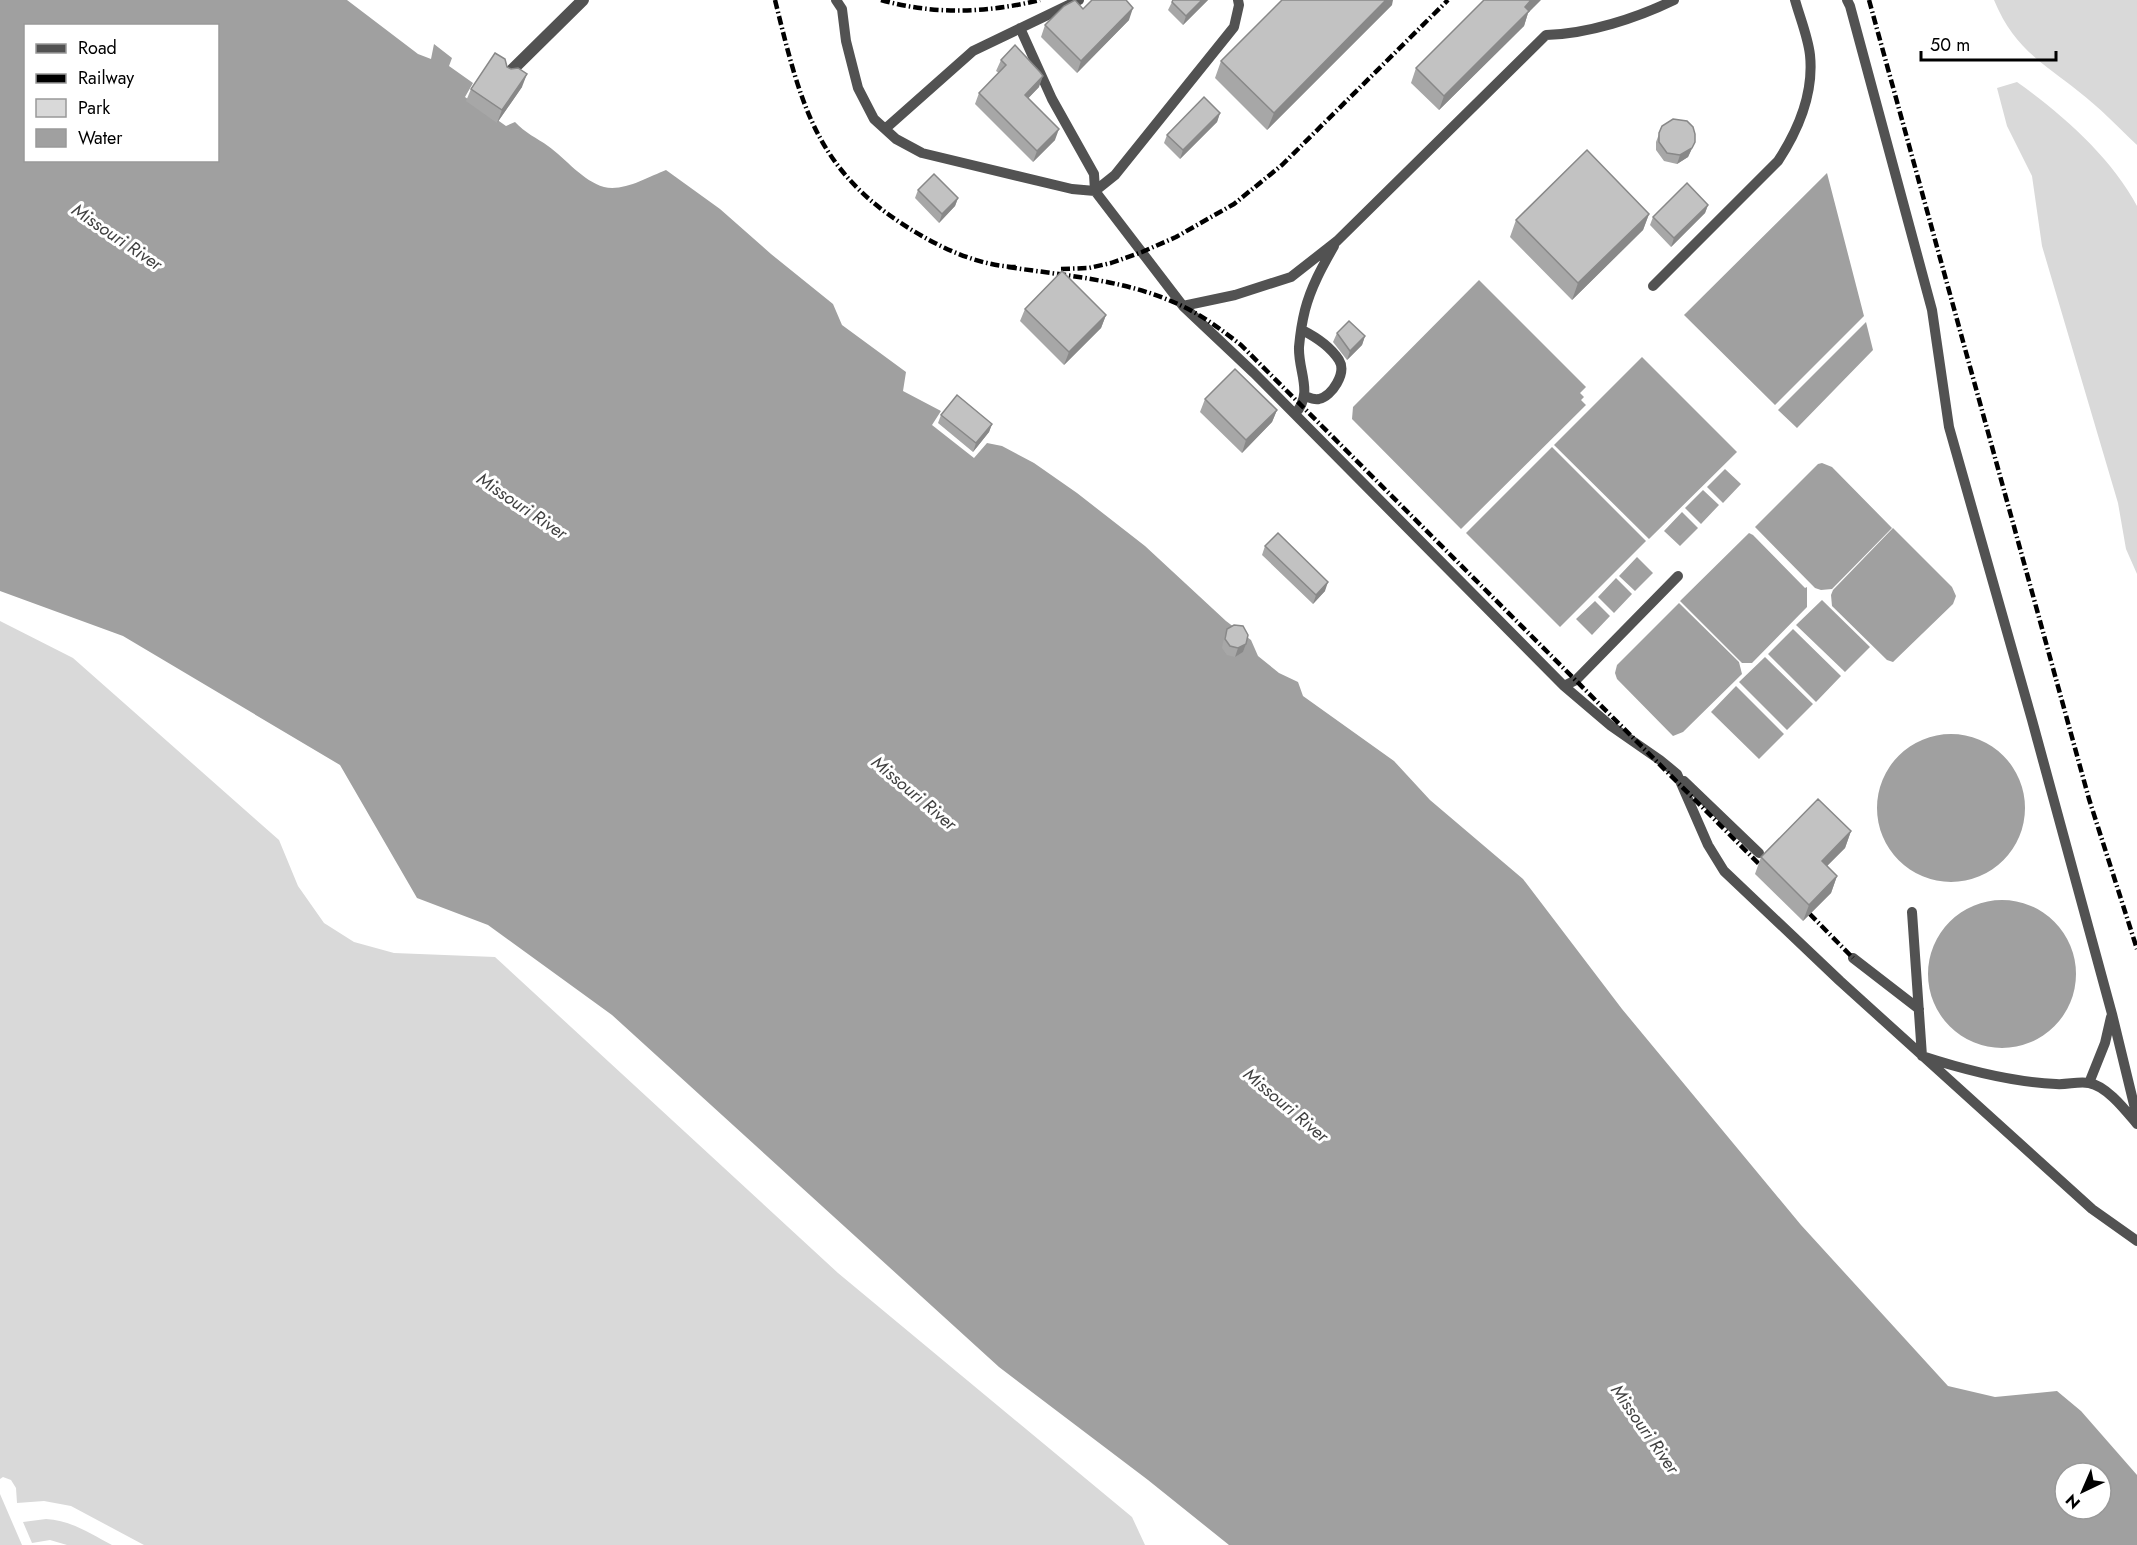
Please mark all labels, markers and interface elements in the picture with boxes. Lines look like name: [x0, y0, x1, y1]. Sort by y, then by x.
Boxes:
legend: [24, 24, 219, 162]
scale bar: [1921, 24, 2056, 62]
text: 50 m: [1930, 32, 1970, 58]
text: Road: [78, 35, 117, 61]
text: Railway: [78, 65, 134, 91]
text: Park: [78, 95, 110, 121]
text: Water: [78, 125, 123, 151]
water label: Missouri River: [67, 197, 168, 277]
water label: Missouri River: [472, 466, 573, 546]
water label: Missouri River: [866, 750, 963, 837]
water label: Missouri River: [1238, 1062, 1335, 1149]
water label: Missouri River: [1604, 1379, 1686, 1480]
north arrow: [2053, 1461, 2113, 1521]
text: N: [2060, 1489, 2085, 1514]

